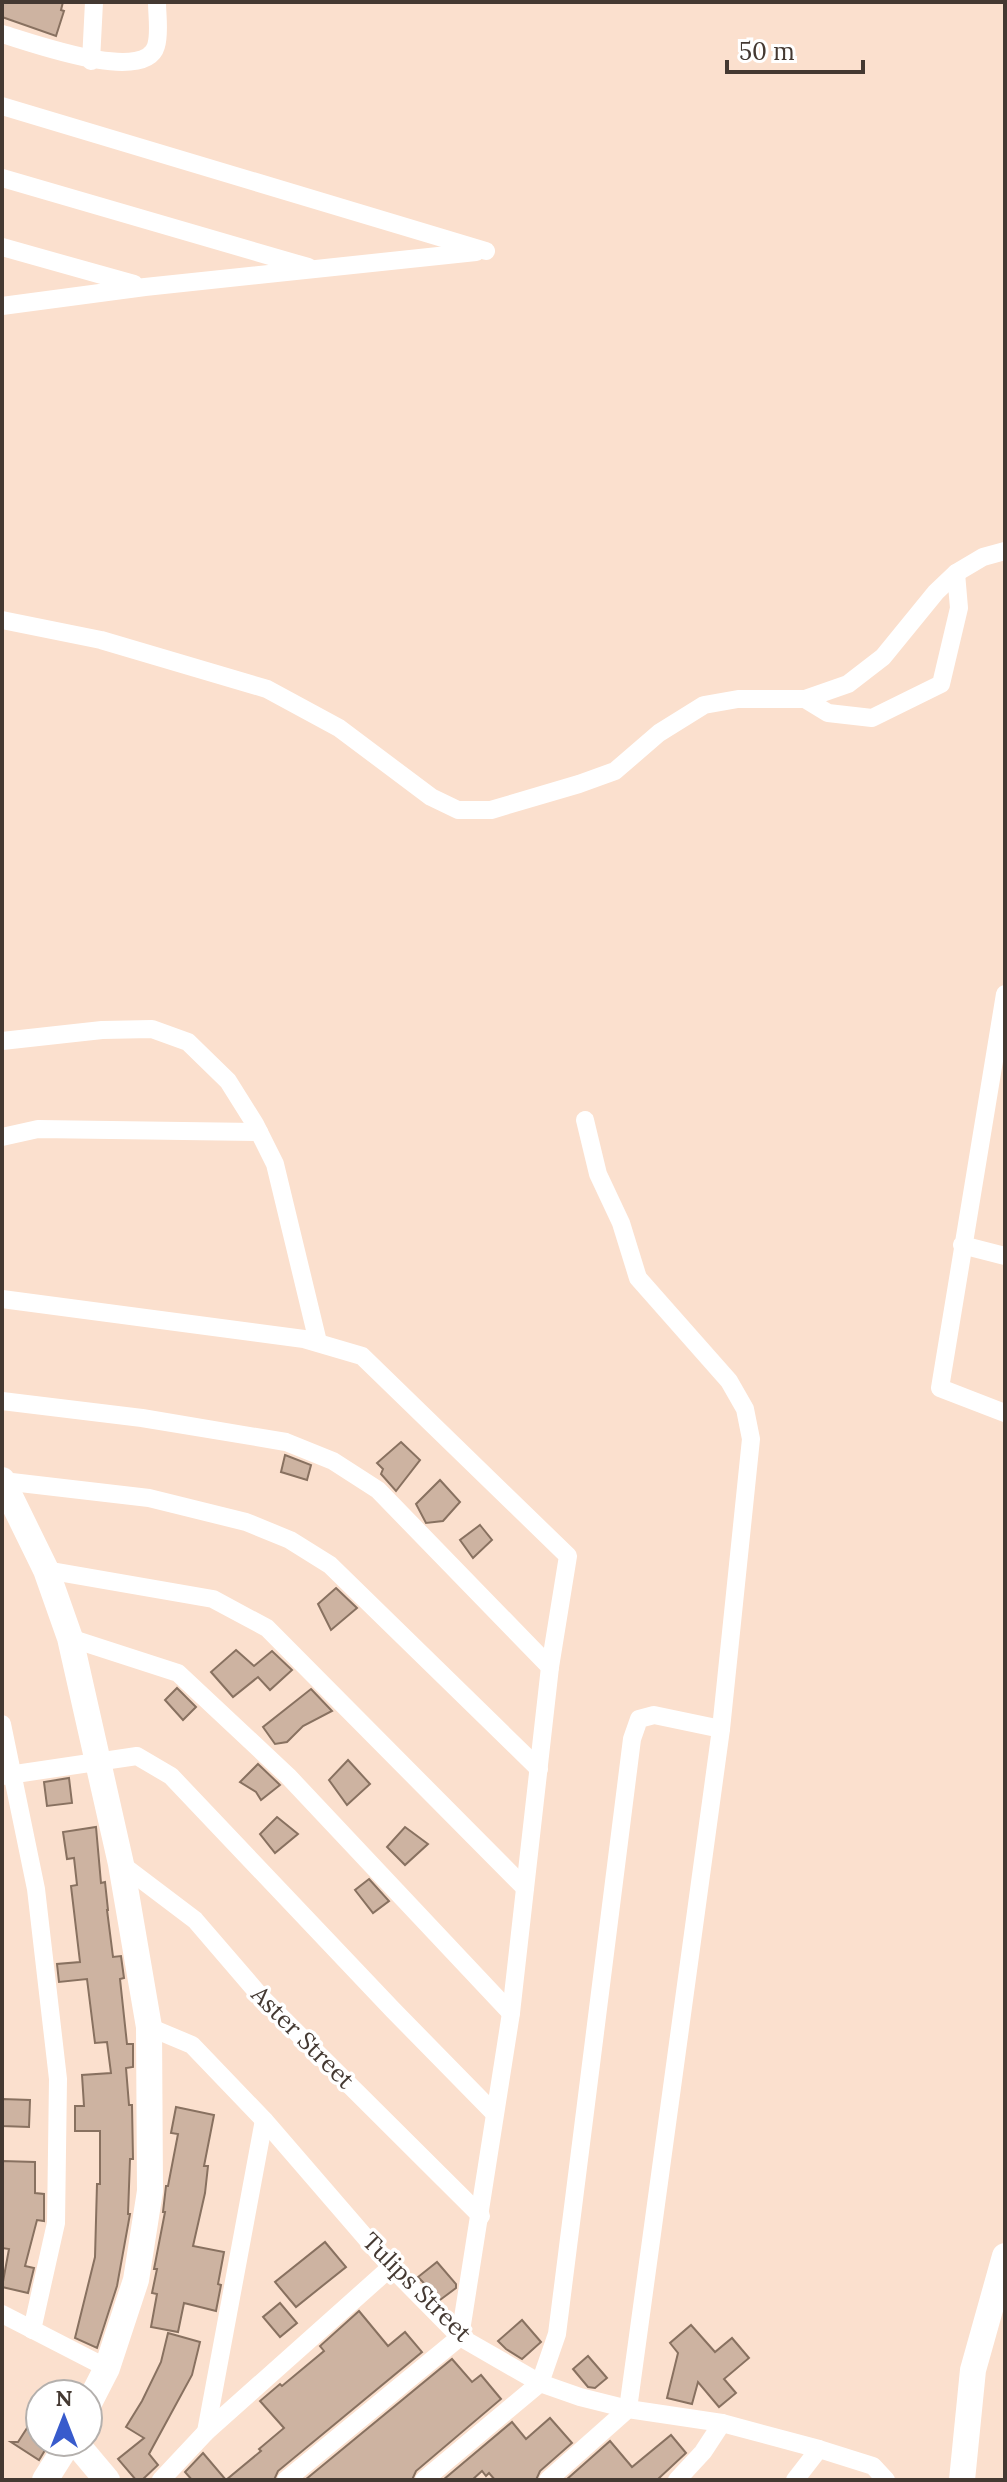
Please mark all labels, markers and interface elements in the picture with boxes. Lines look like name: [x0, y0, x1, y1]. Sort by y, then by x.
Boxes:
scale bar: [727, 24, 863, 74]
text: 50 m: [739, 36, 795, 67]
street label: Aster Street: [244, 1978, 362, 2096]
street label: Tulips Street: [356, 2226, 479, 2349]
north arrow: [24, 2378, 104, 2458]
text: N: [55, 2384, 73, 2412]

